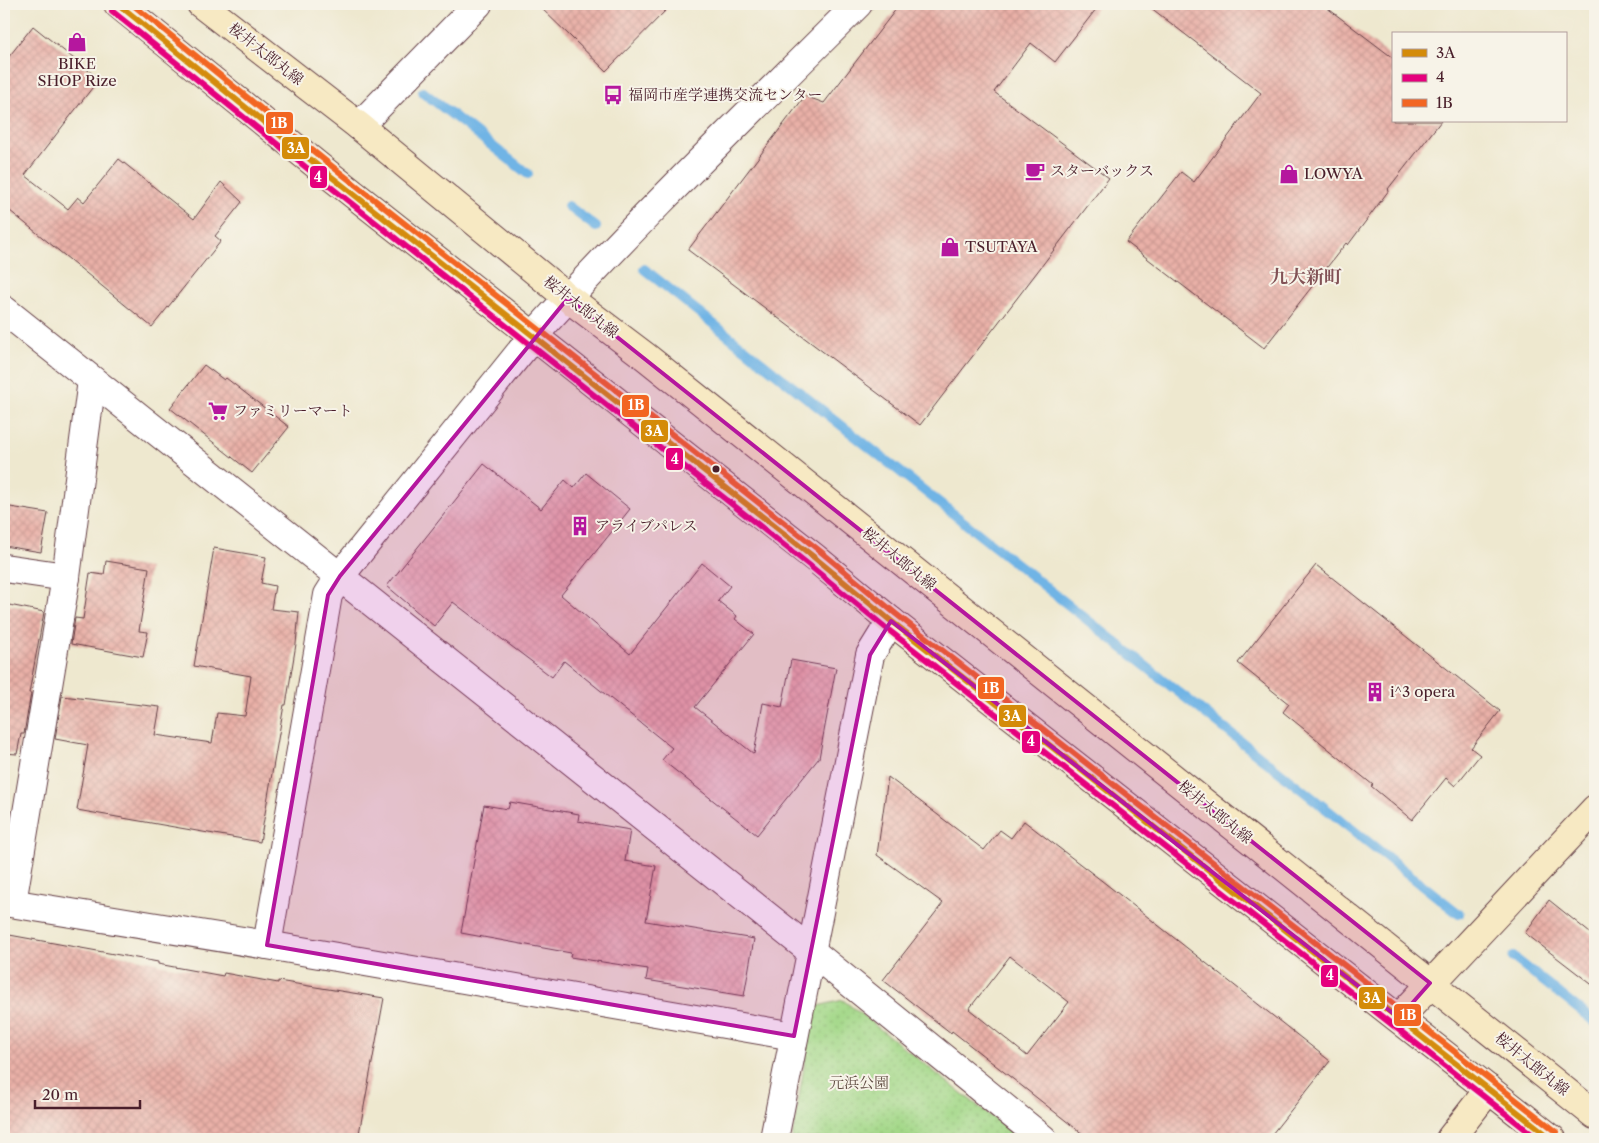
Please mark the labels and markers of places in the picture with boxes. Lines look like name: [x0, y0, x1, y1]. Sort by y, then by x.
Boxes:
shop icon: BIKE SHOP Rize: [66, 31, 88, 53]
place label: BIKE SHOP Rize: [37, 54, 117, 90]
bus stop icon: 福岡市産学連携交流センター: [602, 84, 624, 106]
place label: 福岡市産学連携交流センター: [628, 85, 822, 104]
cafe icon: スターバックス: [1024, 160, 1046, 182]
place label: スターバックス: [1050, 161, 1154, 180]
shop icon: LOWYA: [1278, 163, 1300, 185]
place label: LOWYA: [1304, 164, 1364, 183]
shop icon: TSUTAYA: [939, 236, 961, 258]
place label: TSUTAYA: [965, 237, 1038, 256]
supermarket icon: ファミリーマート: [207, 400, 229, 422]
place label: ファミリーマート: [233, 401, 353, 420]
unlabelled marker: [711, 464, 721, 474]
building icon: アライブパレス: [569, 515, 591, 537]
place label: アライブパレス: [595, 516, 697, 535]
building icon: i^3 opera: [1364, 681, 1386, 703]
place label: i^3 opera: [1390, 682, 1455, 701]

